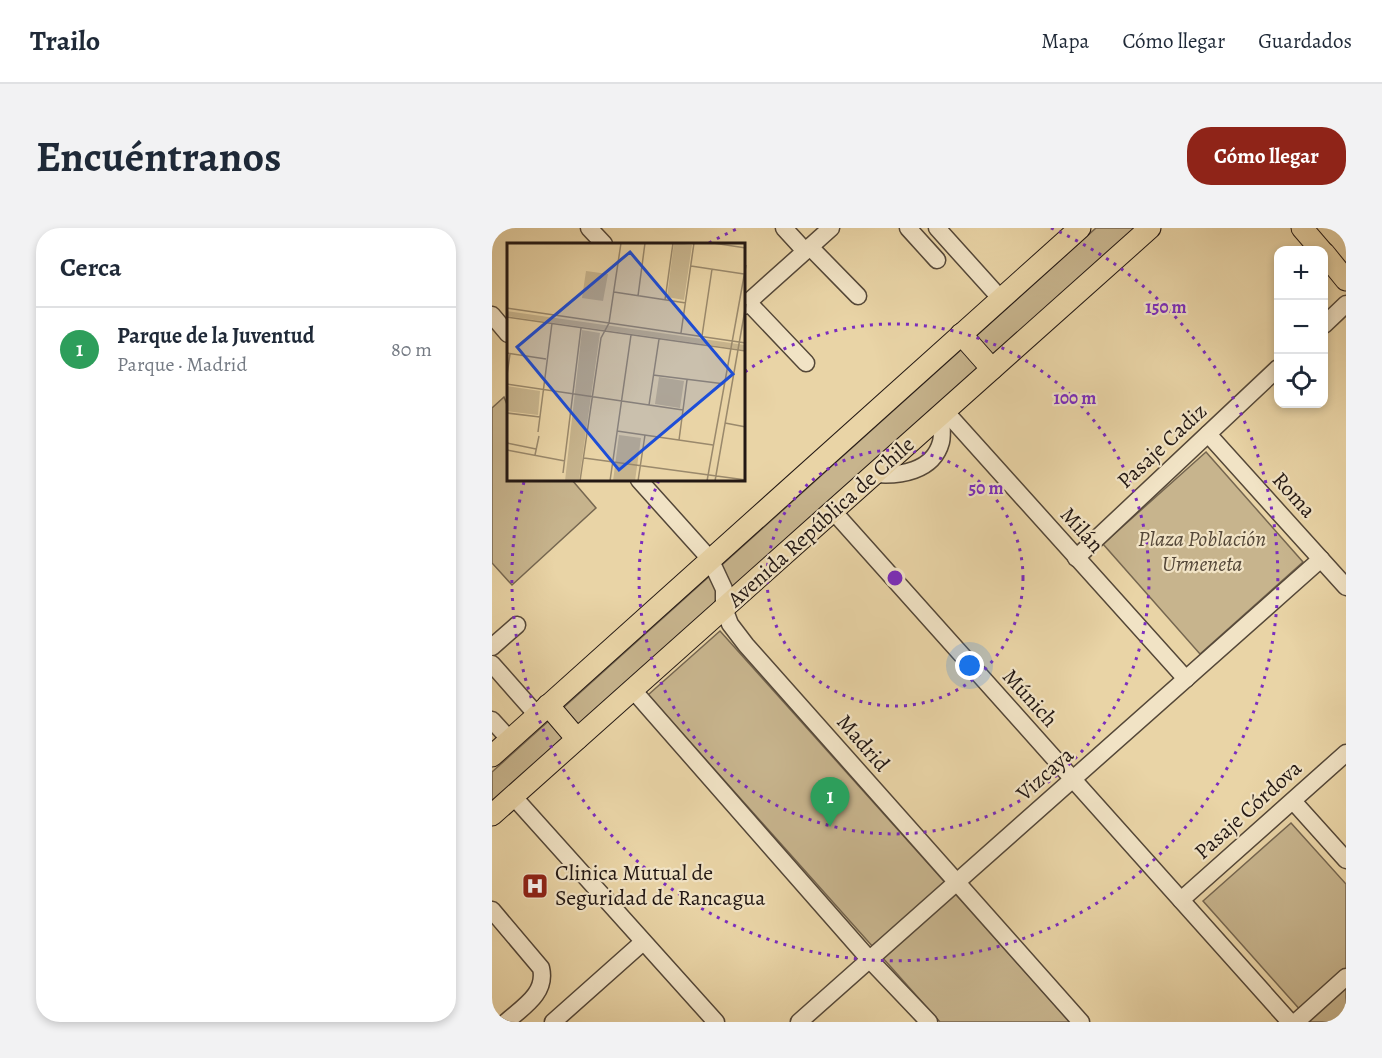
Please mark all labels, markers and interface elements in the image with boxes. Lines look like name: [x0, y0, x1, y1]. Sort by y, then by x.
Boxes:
text: Trailo: [30, 22, 100, 60]
text: Mapa: [1041, 27, 1089, 55]
text: Cómo llegar: [1122, 27, 1225, 55]
text: Guardados: [1258, 27, 1352, 55]
button: Cómo llegar: [1187, 127, 1346, 185]
text: Encuéntranos: [36, 128, 281, 185]
inset map: [507, 243, 746, 482]
map controls: [1274, 246, 1328, 408]
button: +: [1274, 246, 1328, 300]
text: Cerca: [60, 250, 122, 285]
text: 150 m: [1145, 295, 1187, 319]
button: −: [1274, 300, 1328, 354]
text: Parque de la Juventud: [117, 321, 315, 351]
text: 1: [76, 336, 83, 363]
text: 80 m: [391, 336, 432, 363]
text: Parque · Madrid: [117, 351, 247, 378]
button: locate: [1274, 354, 1328, 408]
text: 100 m: [1054, 386, 1096, 410]
street label: Pasaje Cadiz: [1110, 397, 1214, 495]
street label: Avenida República de Chile: [720, 430, 921, 615]
street label: Roma: [1265, 466, 1323, 525]
text: 50 m: [969, 476, 1003, 500]
street label: Milán: [1053, 501, 1111, 559]
park label: Plaza Población Urmeneta: [1138, 524, 1266, 579]
centre of rings: [885, 568, 905, 588]
your location: [955, 651, 984, 680]
street label: Múnich: [996, 662, 1065, 734]
street label: Madrid: [830, 708, 896, 778]
street label: Vizcaya: [1009, 740, 1081, 808]
street label: Pasaje Córdova: [1188, 753, 1309, 866]
pin: 1: [810, 778, 850, 827]
place label: Clinica Mutual de Seguridad de Rancagua: [555, 858, 766, 913]
hospital icon: Clinica Mutual de Seguridad de Rancagua: [520, 871, 550, 901]

